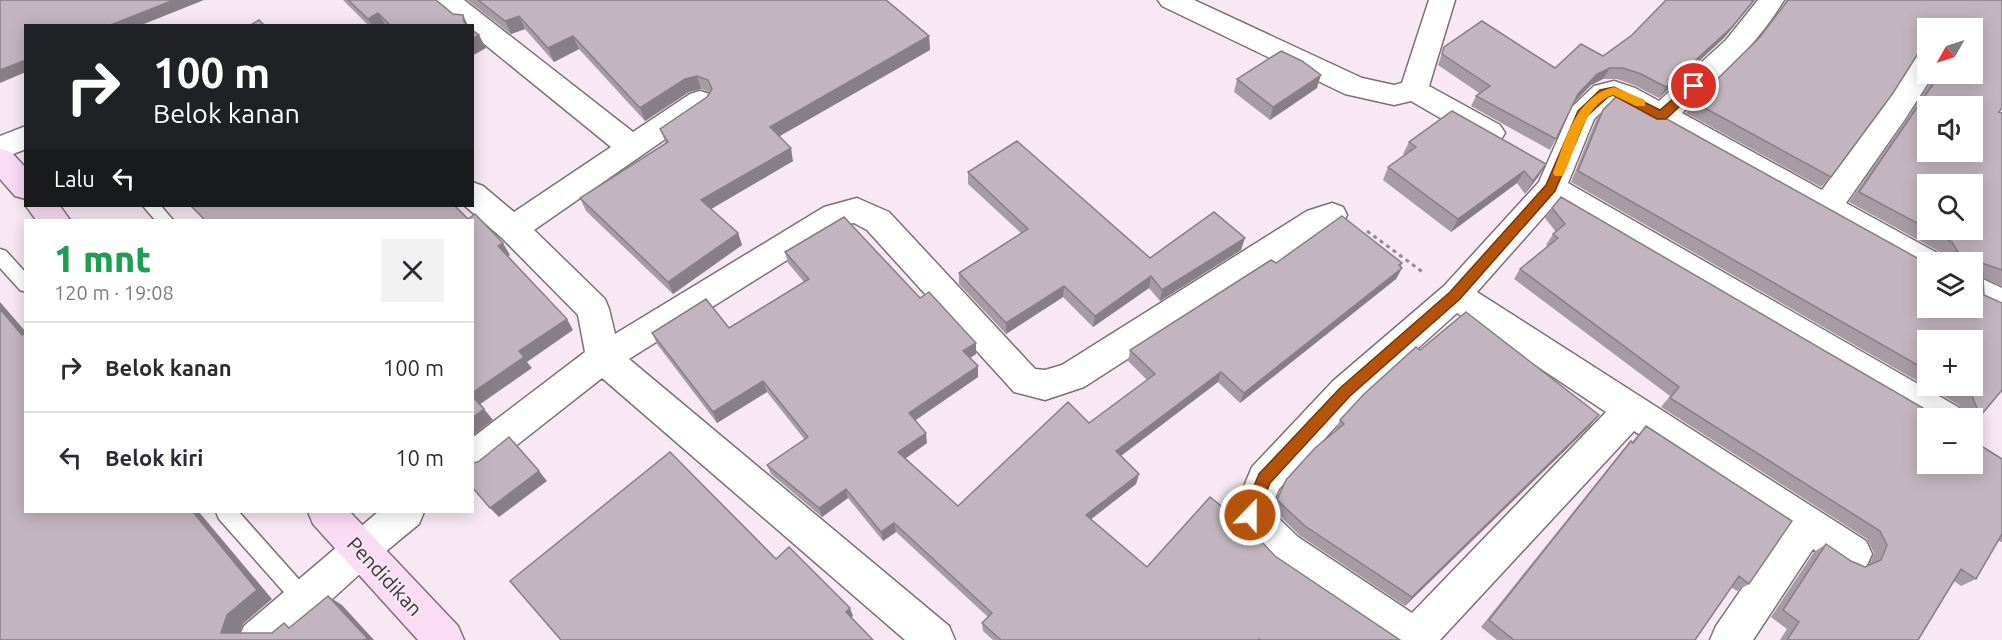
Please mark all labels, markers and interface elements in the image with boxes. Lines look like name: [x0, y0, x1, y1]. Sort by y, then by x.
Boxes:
north arrow: [1917, 18, 1983, 84]
map controls: [1917, 18, 1983, 474]
icon: right: [54, 48, 132, 126]
text: 100 m: [153, 49, 270, 96]
pin: [1668, 60, 1719, 111]
icon: arrive: [1677, 69, 1710, 102]
button: sound: [1917, 96, 1983, 162]
text: Belok kanan: [153, 98, 300, 128]
icon: left: [107, 162, 140, 195]
text: Lalu: [54, 166, 95, 191]
button: search: [1917, 174, 1983, 240]
text: 1 mnt: [54, 238, 151, 279]
button: close: [381, 239, 444, 302]
button: layers: [1917, 252, 1983, 318]
text: 120 m · 19:08: [54, 281, 174, 304]
button: +: [1917, 330, 1983, 396]
icon: right: [54, 351, 87, 384]
text: Belok kanan: [105, 355, 232, 380]
text: 100 m: [383, 355, 444, 380]
button: −: [1917, 408, 1983, 474]
icon: left: [54, 441, 87, 474]
text: Belok kiri: [105, 445, 203, 470]
text: 10 m: [395, 445, 444, 470]
position arrow: [1218, 483, 1282, 547]
street label: Pendidikan: [343, 532, 427, 620]

